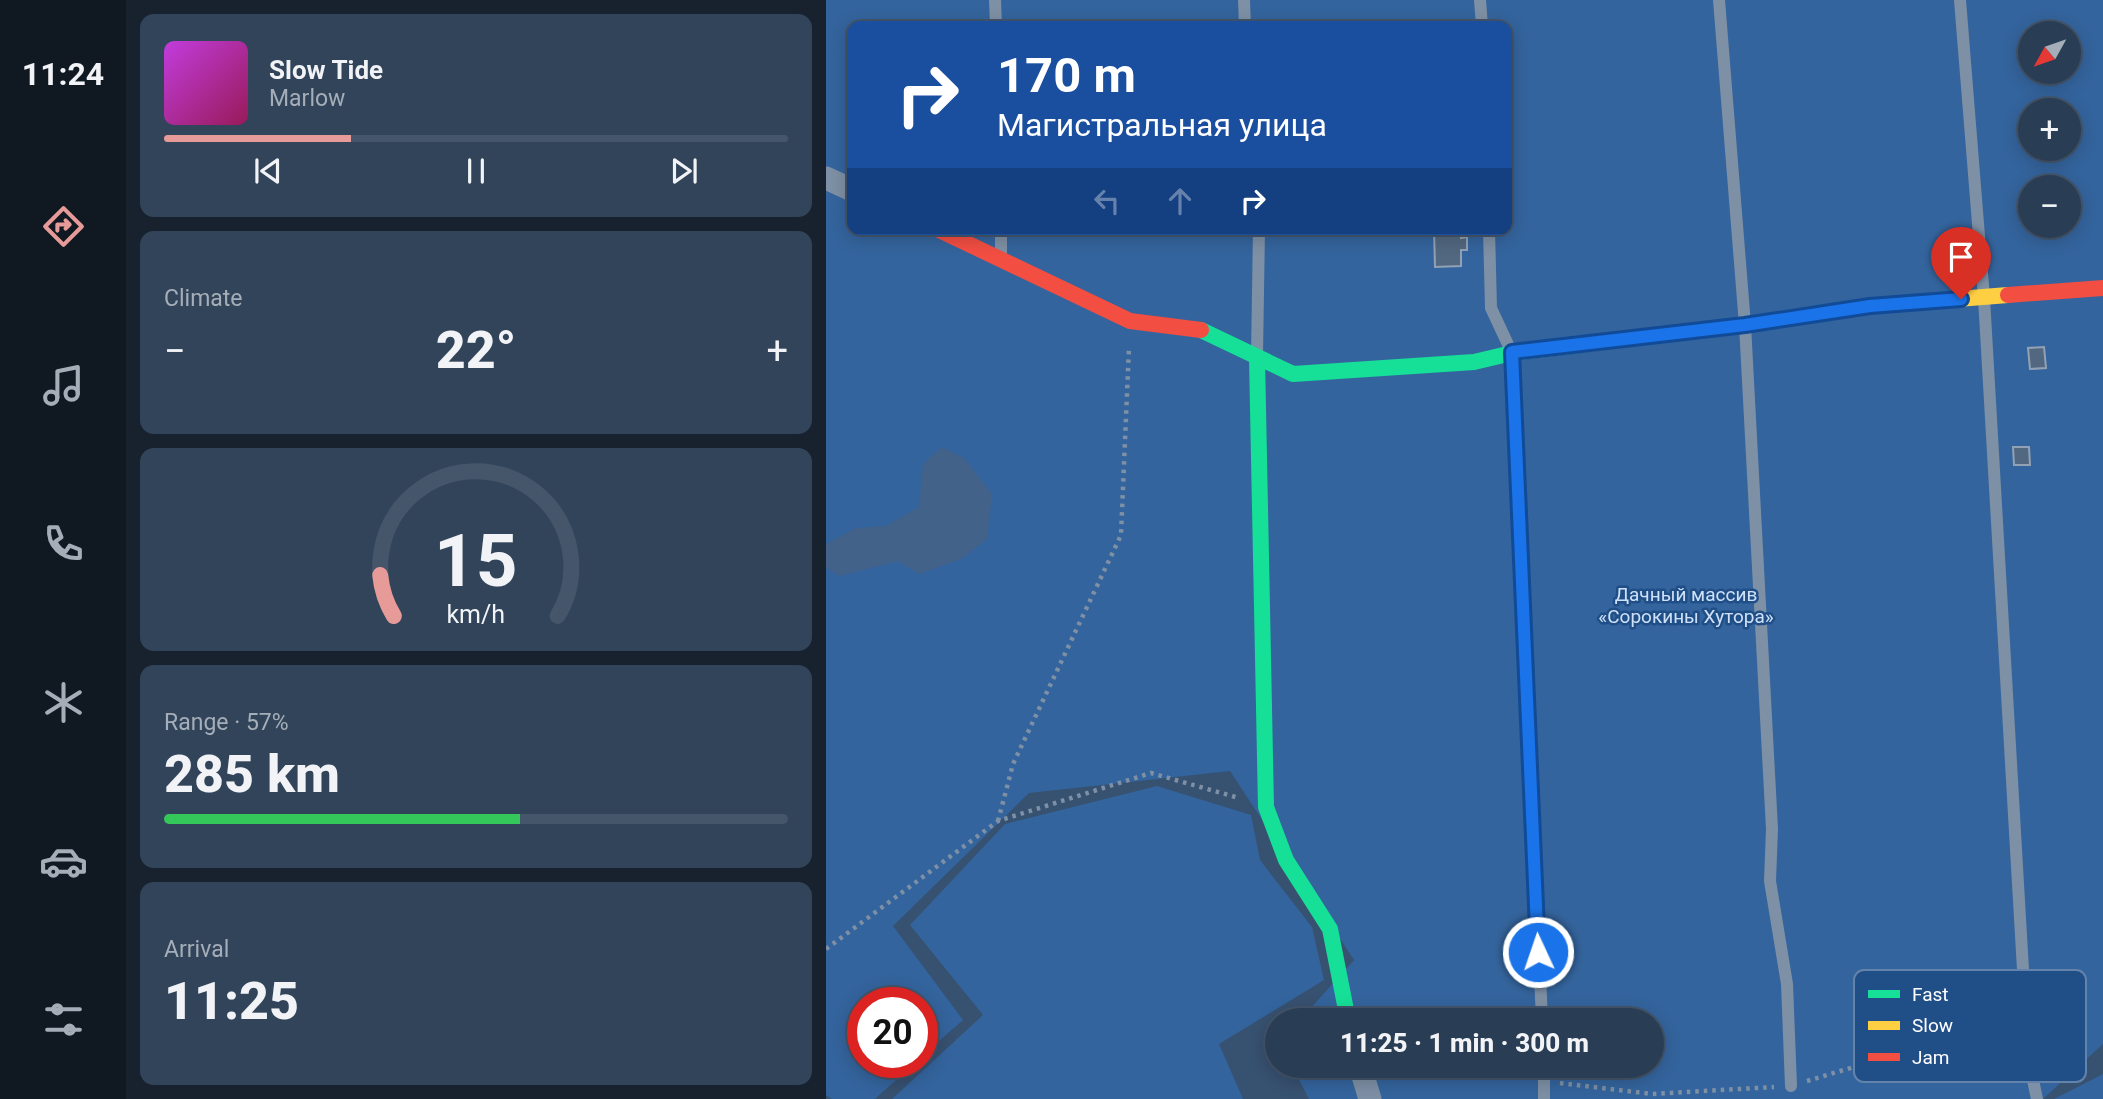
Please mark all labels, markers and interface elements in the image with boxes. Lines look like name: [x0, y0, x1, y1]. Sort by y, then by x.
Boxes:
north arrow: [2018, 21, 2081, 84]
map controls: [2018, 21, 2081, 238]
text: 170 m: [997, 47, 1136, 104]
icon: right: [882, 49, 973, 140]
text: 11:24: [22, 55, 104, 93]
text: Slow Tide: [269, 55, 383, 85]
text: Marlow: [269, 85, 345, 112]
button: +: [2018, 98, 2081, 161]
text: Магистральная улица: [997, 106, 1327, 144]
icon: previous: [249, 152, 287, 190]
icon: pause: [457, 152, 495, 190]
icon: next: [665, 152, 703, 190]
button: −: [2018, 175, 2081, 238]
icon: left: [1088, 182, 1126, 220]
icon: ahead: [1161, 182, 1199, 220]
icon: right: [1234, 182, 1272, 220]
icon: directions: [39, 202, 88, 251]
pin: [1931, 227, 1991, 299]
icon: arrive: [1942, 238, 1980, 276]
text: Climate: [164, 285, 243, 312]
text: 22°: [436, 320, 516, 381]
text: −: [164, 329, 186, 373]
text: +: [766, 329, 788, 373]
icon: music: [39, 361, 88, 410]
text: 15: [434, 518, 518, 604]
icon: phone: [39, 519, 88, 568]
park label: Дачный массив «Сорокины Хутора»: [1598, 583, 1774, 628]
text: km/h: [447, 599, 505, 628]
icon: climate: [39, 678, 88, 727]
text: Range · 57%: [164, 709, 289, 736]
text: 285 km: [164, 744, 340, 805]
icon: car: [39, 837, 88, 886]
position arrow: [1501, 915, 1575, 989]
text: Arrival: [164, 936, 229, 963]
legend: [1854, 970, 2086, 1082]
text: 11:25: [164, 971, 299, 1032]
text: Fast: [1912, 983, 1949, 1006]
speed limit sign: 20: [847, 987, 938, 1078]
icon: filters: [39, 995, 88, 1044]
text: Slow: [1912, 1014, 1953, 1037]
text: 11:25 · 1 min · 300 m: [1340, 1028, 1589, 1058]
text: Jam: [1912, 1046, 1949, 1069]

